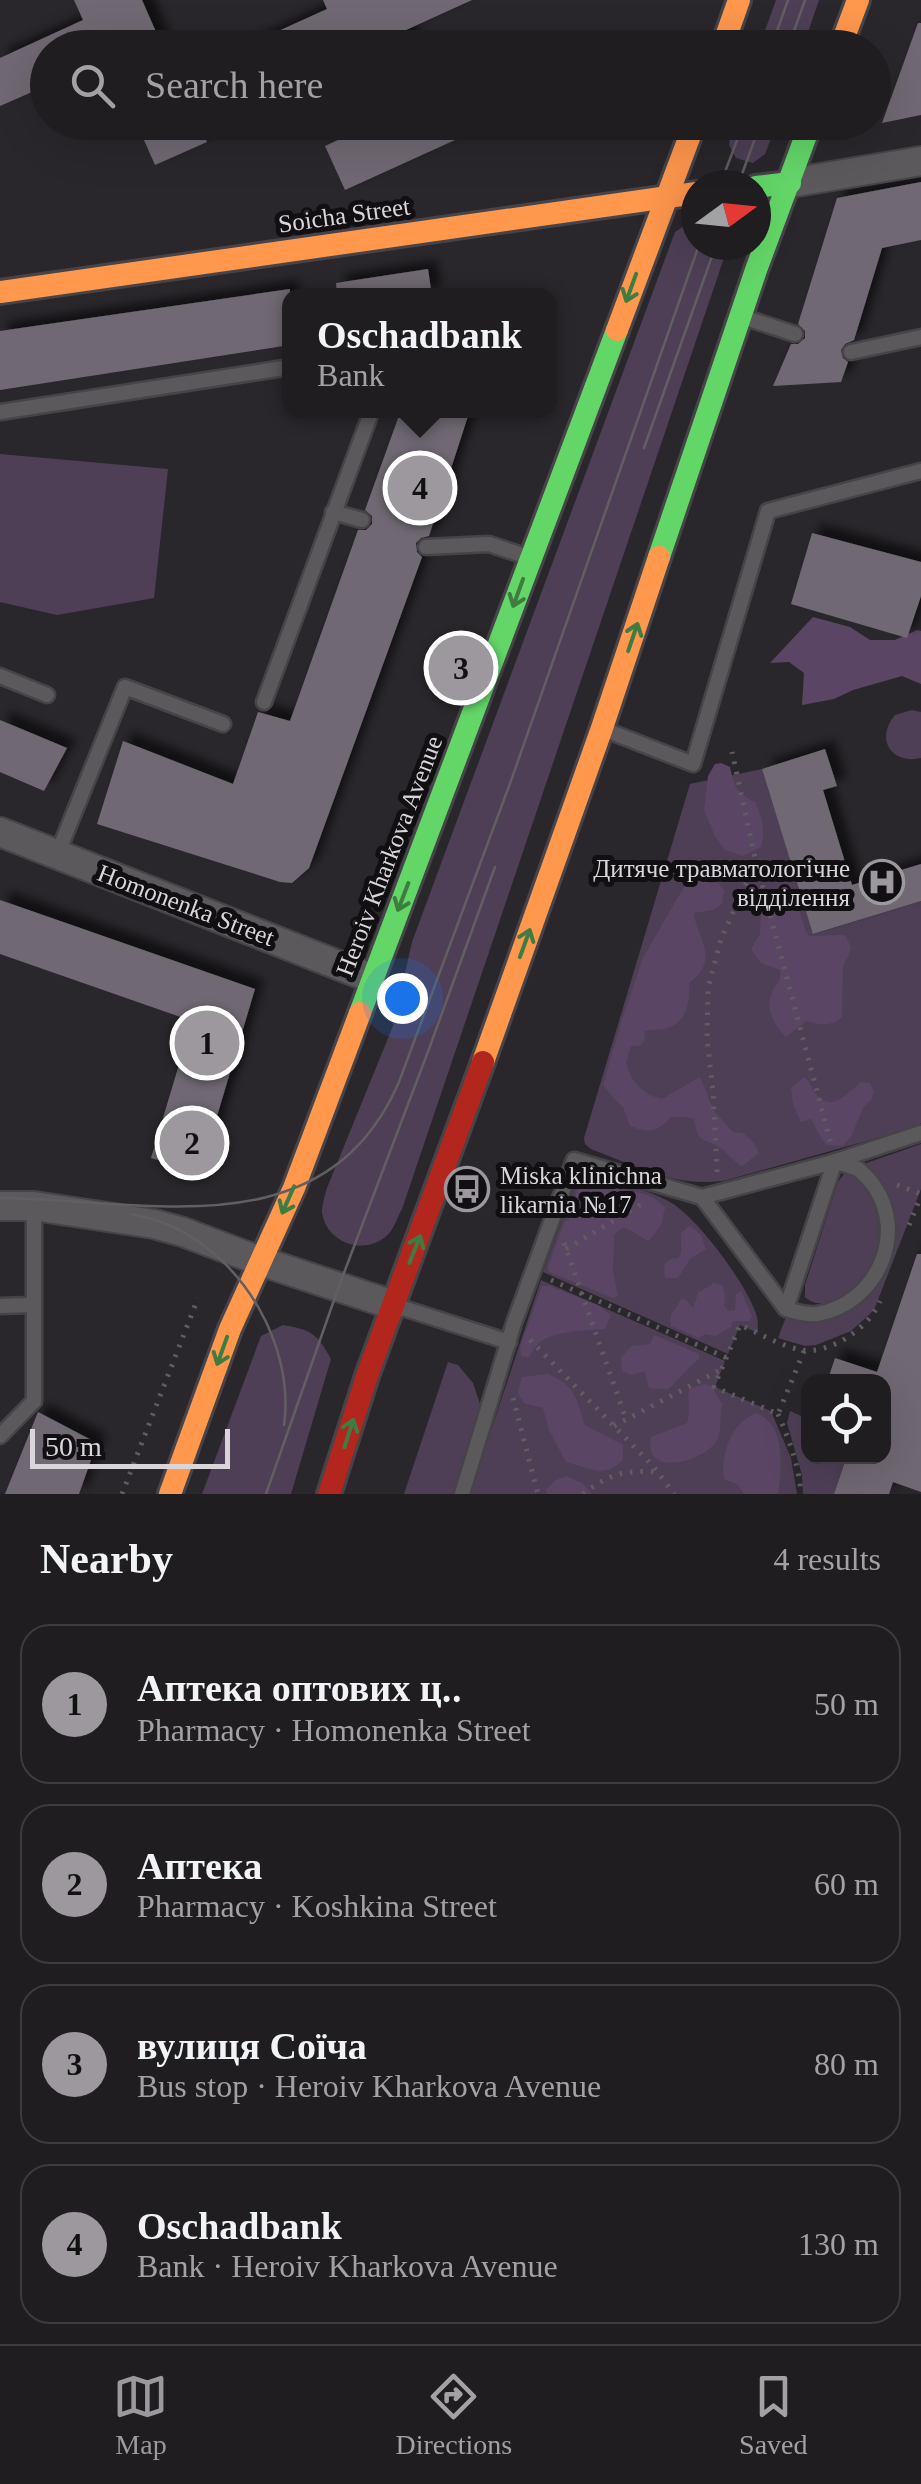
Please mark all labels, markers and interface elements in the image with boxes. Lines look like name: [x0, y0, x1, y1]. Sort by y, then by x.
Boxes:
search box: [30, 30, 891, 140]
icon: search: [65, 58, 120, 113]
text: Search here: [145, 64, 323, 106]
north arrow: [681, 170, 771, 260]
street label: Soicha Street: [276, 192, 412, 238]
one-way arrow: [621, 272, 639, 303]
popup: [282, 288, 557, 418]
text: Oschadbank: [317, 314, 522, 356]
text: Bank: [317, 357, 385, 393]
pin: 4: [388, 450, 452, 526]
one-way arrow: [508, 576, 526, 607]
one-way arrow: [626, 621, 644, 653]
pin: 3: [428, 630, 494, 706]
street label: Heroiv Kharkova Avenue: [331, 732, 447, 980]
place label: Дитяче травматологічне відділення: [593, 855, 850, 911]
street label: Homonenka Street: [94, 859, 278, 951]
hospital icon: Дитяче травматологічне відділення: [859, 859, 905, 905]
one-way arrow: [393, 880, 411, 911]
one-way arrow: [518, 928, 536, 960]
your location: [377, 973, 428, 1024]
pin: 1: [174, 1006, 240, 1080]
pin: 2: [160, 1106, 224, 1180]
place label: Miska klinichna likarnia №17: [500, 1162, 662, 1218]
bus stop icon: Miska klinichna likarnia №17: [444, 1166, 490, 1212]
one-way arrow: [278, 1185, 296, 1215]
one-way arrow: [408, 1234, 426, 1265]
one-way arrow: [212, 1334, 230, 1365]
map controls: [801, 1374, 891, 1464]
button: locate: [801, 1374, 891, 1464]
one-way arrow: [341, 1418, 359, 1450]
scale bar: [30, 1424, 230, 1468]
text: 50 m: [45, 1431, 102, 1462]
text: Nearby: [40, 1536, 173, 1582]
text: 4 results: [773, 1541, 881, 1577]
text: Аптека оптових ц‥: [137, 1667, 462, 1709]
text: 1: [67, 1686, 83, 1722]
text: 50 m: [814, 1686, 879, 1722]
text: Pharmacy · Homonenka Street: [137, 1712, 531, 1748]
text: Аптека: [137, 1845, 262, 1887]
text: 2: [67, 1866, 83, 1902]
text: 60 m: [814, 1866, 879, 1902]
text: Pharmacy · Koshkina Street: [137, 1888, 497, 1924]
text: вулиця Соїча: [137, 2025, 367, 2067]
text: 3: [67, 2046, 83, 2082]
text: 80 m: [814, 2046, 879, 2082]
text: Bus stop · Heroiv Kharkova Avenue: [137, 2068, 601, 2104]
text: Oschadbank: [137, 2205, 342, 2247]
text: 4: [67, 2226, 83, 2262]
text: 130 m: [798, 2226, 879, 2262]
text: Bank · Heroiv Kharkova Avenue: [137, 2248, 558, 2284]
tab: Map: [113, 2369, 168, 2461]
tab: Directions: [395, 2369, 512, 2461]
tab: Saved: [739, 2369, 808, 2461]

